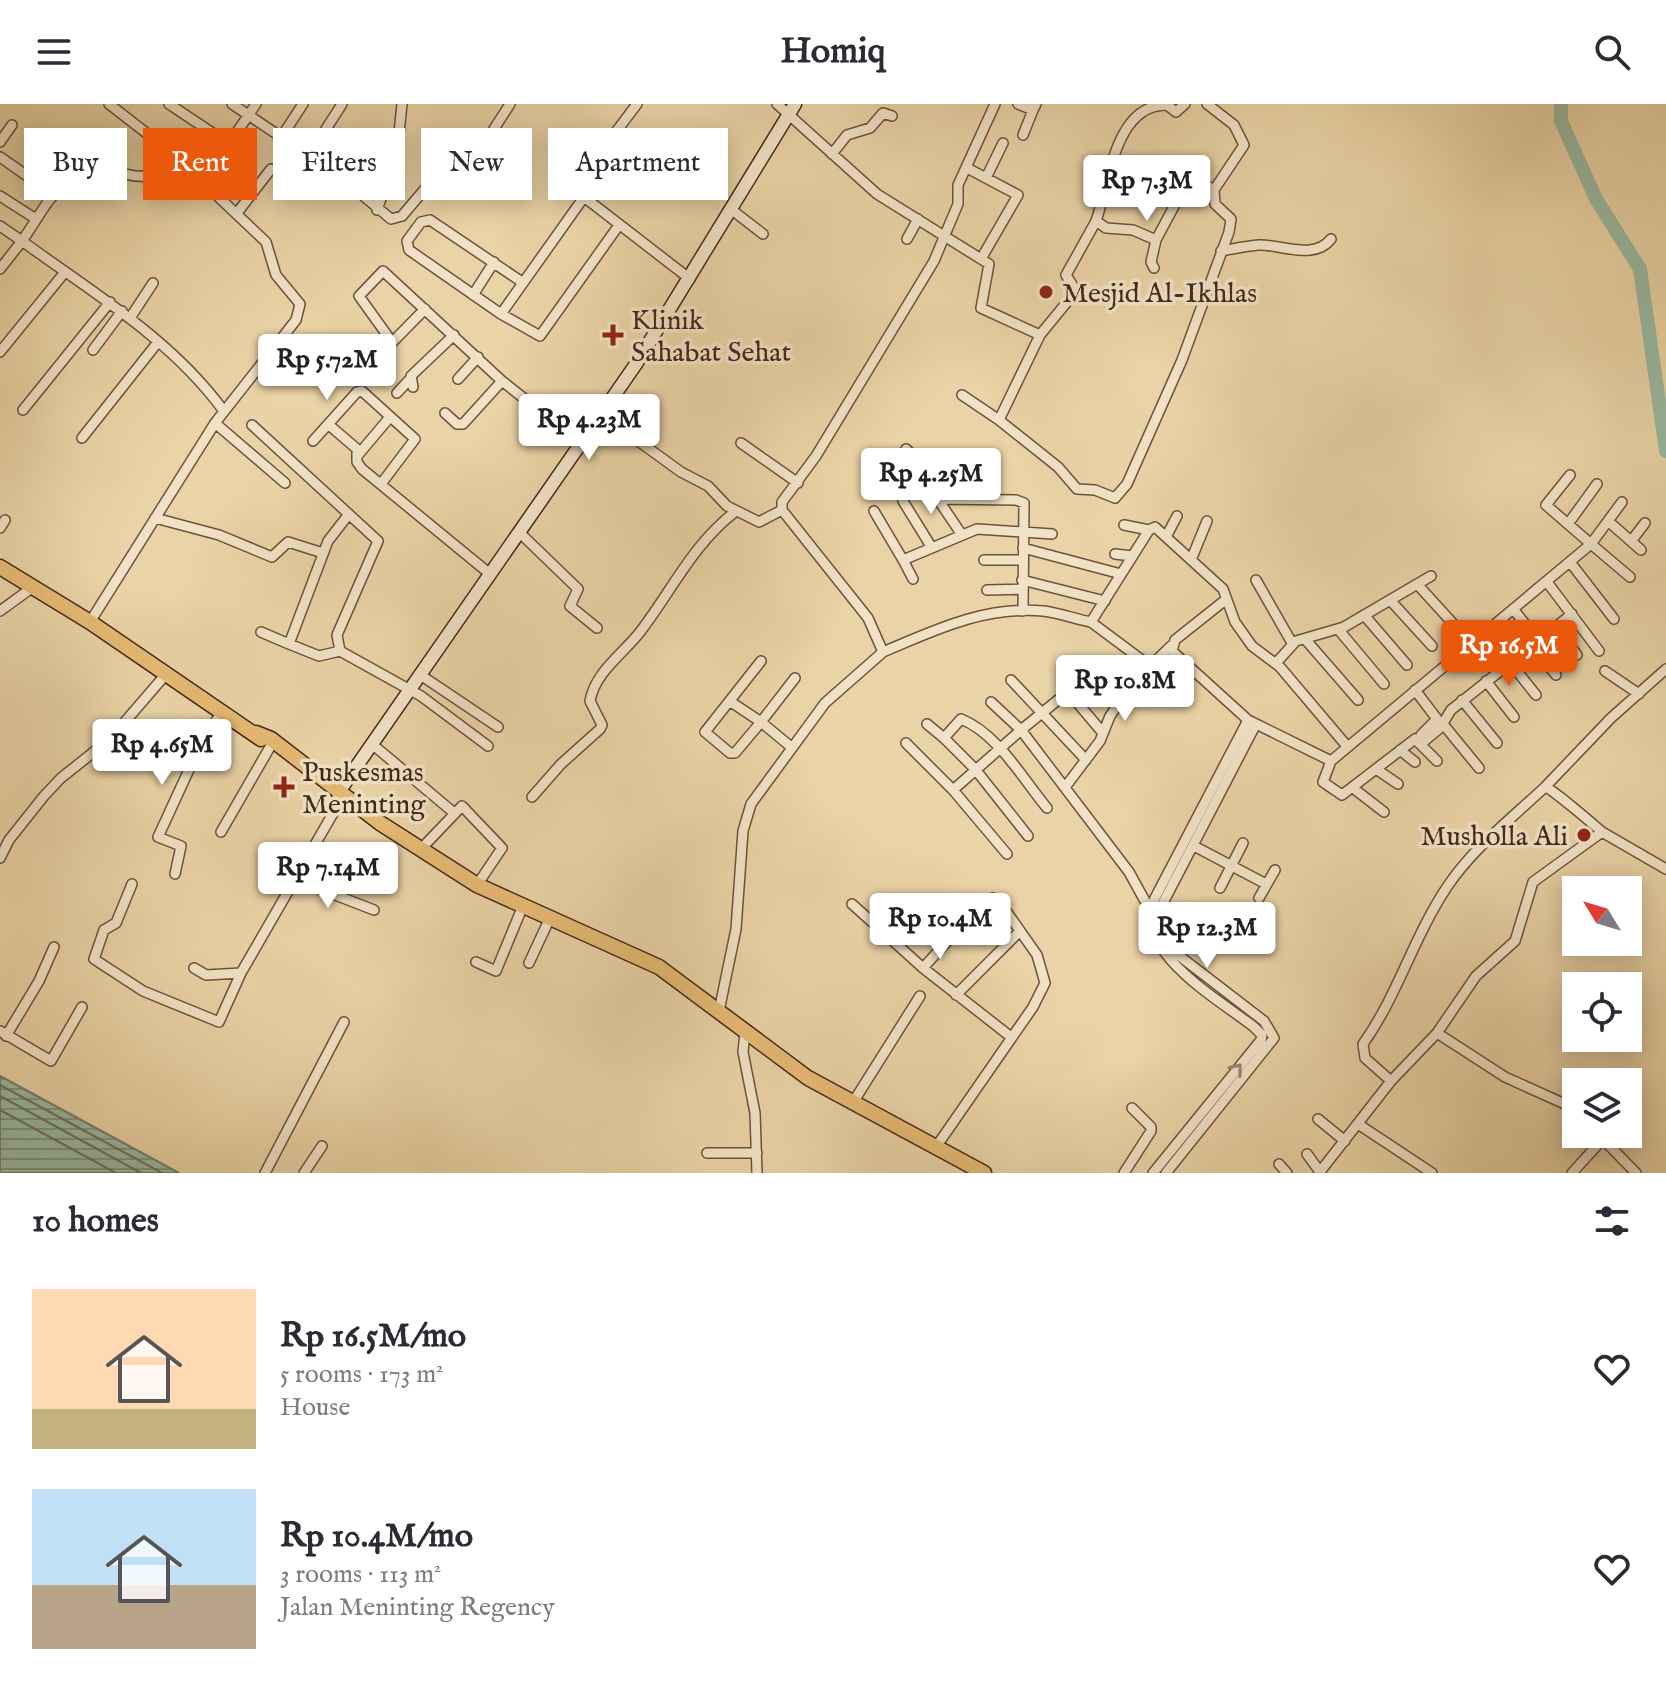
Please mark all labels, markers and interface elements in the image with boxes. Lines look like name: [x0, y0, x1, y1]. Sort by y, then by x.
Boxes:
text: Homiq: [781, 29, 885, 75]
icon: menu: [32, 30, 76, 74]
icon: search: [1590, 30, 1634, 74]
chip: Buy: [24, 128, 127, 200]
chip: Rent: [143, 128, 257, 200]
chip: Filters: [273, 128, 405, 200]
chip: New: [421, 128, 532, 200]
chip: Apartment: [548, 128, 728, 200]
pin: Rp 7.3M: [1073, 155, 1221, 223]
text: Rp 7.3M: [1101, 164, 1193, 197]
place label: Mesjid Al-Ikhlas: [1062, 277, 1257, 312]
marker: Mesjid Al-Ikhlas: [1037, 283, 1055, 301]
place label: Klinik Sahabat Sehat: [631, 304, 791, 371]
marker: Klinik Sahabat Sehat: [602, 324, 624, 346]
pin: Rp 5.72M: [244, 334, 410, 402]
text: Rp 5.72M: [276, 343, 378, 376]
pin: Rp 4.23M: [506, 394, 672, 462]
text: Rp 4.23M: [537, 403, 641, 436]
pin: Rp 4.25M: [848, 448, 1014, 516]
text: Rp 4.25M: [879, 457, 983, 490]
pin: Rp 16.5M: [1426, 620, 1592, 688]
text: Rp 16.5M: [1459, 629, 1559, 662]
pin: Rp 10.8M: [1042, 655, 1208, 723]
text: Rp 10.8M: [1074, 664, 1176, 697]
pin: Rp 4.65M: [79, 719, 245, 787]
text: Rp 4.65M: [110, 728, 214, 761]
place label: Puskesmas Meninting: [302, 756, 426, 823]
marker: Puskesmas Meninting: [273, 776, 295, 798]
place label: Musholla Ali: [1420, 820, 1568, 855]
marker: Musholla Ali: [1575, 826, 1593, 844]
pin: Rp 7.14M: [245, 842, 411, 910]
text: Rp 7.14M: [276, 851, 380, 884]
north arrow: [1562, 876, 1642, 956]
map controls: [1562, 876, 1642, 1148]
pin: Rp 10.4M: [857, 893, 1023, 961]
text: Rp 10.4M: [888, 902, 992, 935]
pin: Rp 12.3M: [1124, 902, 1290, 970]
text: Rp 12.3M: [1156, 911, 1258, 944]
button: locate: [1562, 972, 1642, 1052]
one-way arrow: [1227, 1064, 1242, 1078]
button: layers: [1562, 1068, 1642, 1148]
icon: filters: [1590, 1199, 1634, 1243]
text: 10 homes: [32, 1200, 159, 1243]
text: Rp 16.5M/mo: [280, 1315, 466, 1358]
icon: home: [96, 1321, 192, 1417]
icon: heart: [1590, 1347, 1634, 1391]
text: 5 rooms · 173 m²: [280, 1358, 444, 1391]
text: House: [280, 1391, 350, 1424]
text: Rp 10.4M/mo: [280, 1515, 473, 1558]
icon: home: [96, 1521, 192, 1617]
icon: heart: [1590, 1547, 1634, 1591]
text: 3 rooms · 113 m²: [280, 1558, 441, 1591]
text: Jalan Meninting Regency: [280, 1591, 555, 1624]

